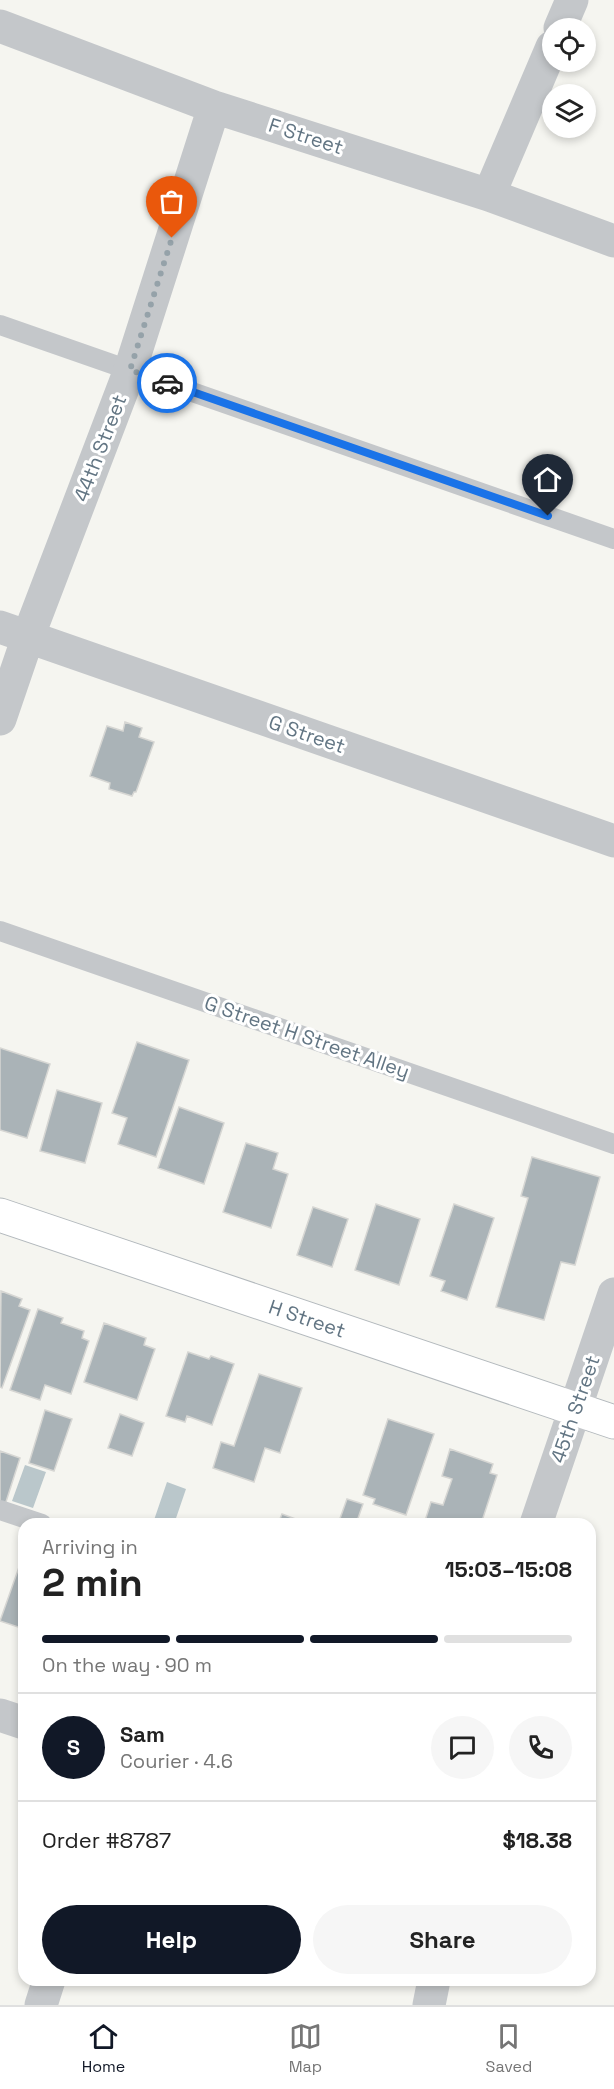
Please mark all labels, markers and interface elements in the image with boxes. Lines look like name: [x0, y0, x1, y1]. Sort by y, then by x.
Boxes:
map controls: [542, 18, 596, 138]
button: locate: [542, 18, 596, 72]
button: layers: [542, 84, 596, 138]
street label: F Street: [265, 112, 347, 160]
pin: [146, 176, 197, 238]
icon: bag: [155, 185, 188, 218]
courier: [137, 353, 197, 413]
icon: car: [151, 367, 184, 400]
street label: 44th Street: [68, 391, 132, 505]
pin: [522, 454, 573, 516]
icon: home: [531, 463, 564, 496]
street label: G Street: [265, 709, 349, 759]
street label: G Street H Street Alley: [201, 990, 413, 1084]
street label: H Street: [265, 1294, 349, 1344]
street label: 45th Street: [544, 1352, 606, 1466]
text: Arriving in: [42, 1534, 138, 1560]
text: 15:03–15:08: [445, 1555, 572, 1583]
text: 2 min: [42, 1558, 143, 1607]
text: On the way · 90 m: [42, 1652, 212, 1678]
button: chat: [431, 1716, 494, 1779]
button: phone: [509, 1716, 572, 1779]
text: Sam: [120, 1720, 165, 1748]
text: S: [67, 1733, 80, 1761]
text: Courier · 4.6: [120, 1748, 233, 1774]
text: Order #8787: [42, 1826, 171, 1854]
text: $18.38: [502, 1826, 572, 1854]
button: Help: [42, 1905, 301, 1974]
button: Share: [313, 1905, 572, 1974]
tab: Home: [82, 2020, 125, 2077]
tab: Map: [289, 2020, 322, 2077]
tab: Saved: [486, 2020, 532, 2077]

